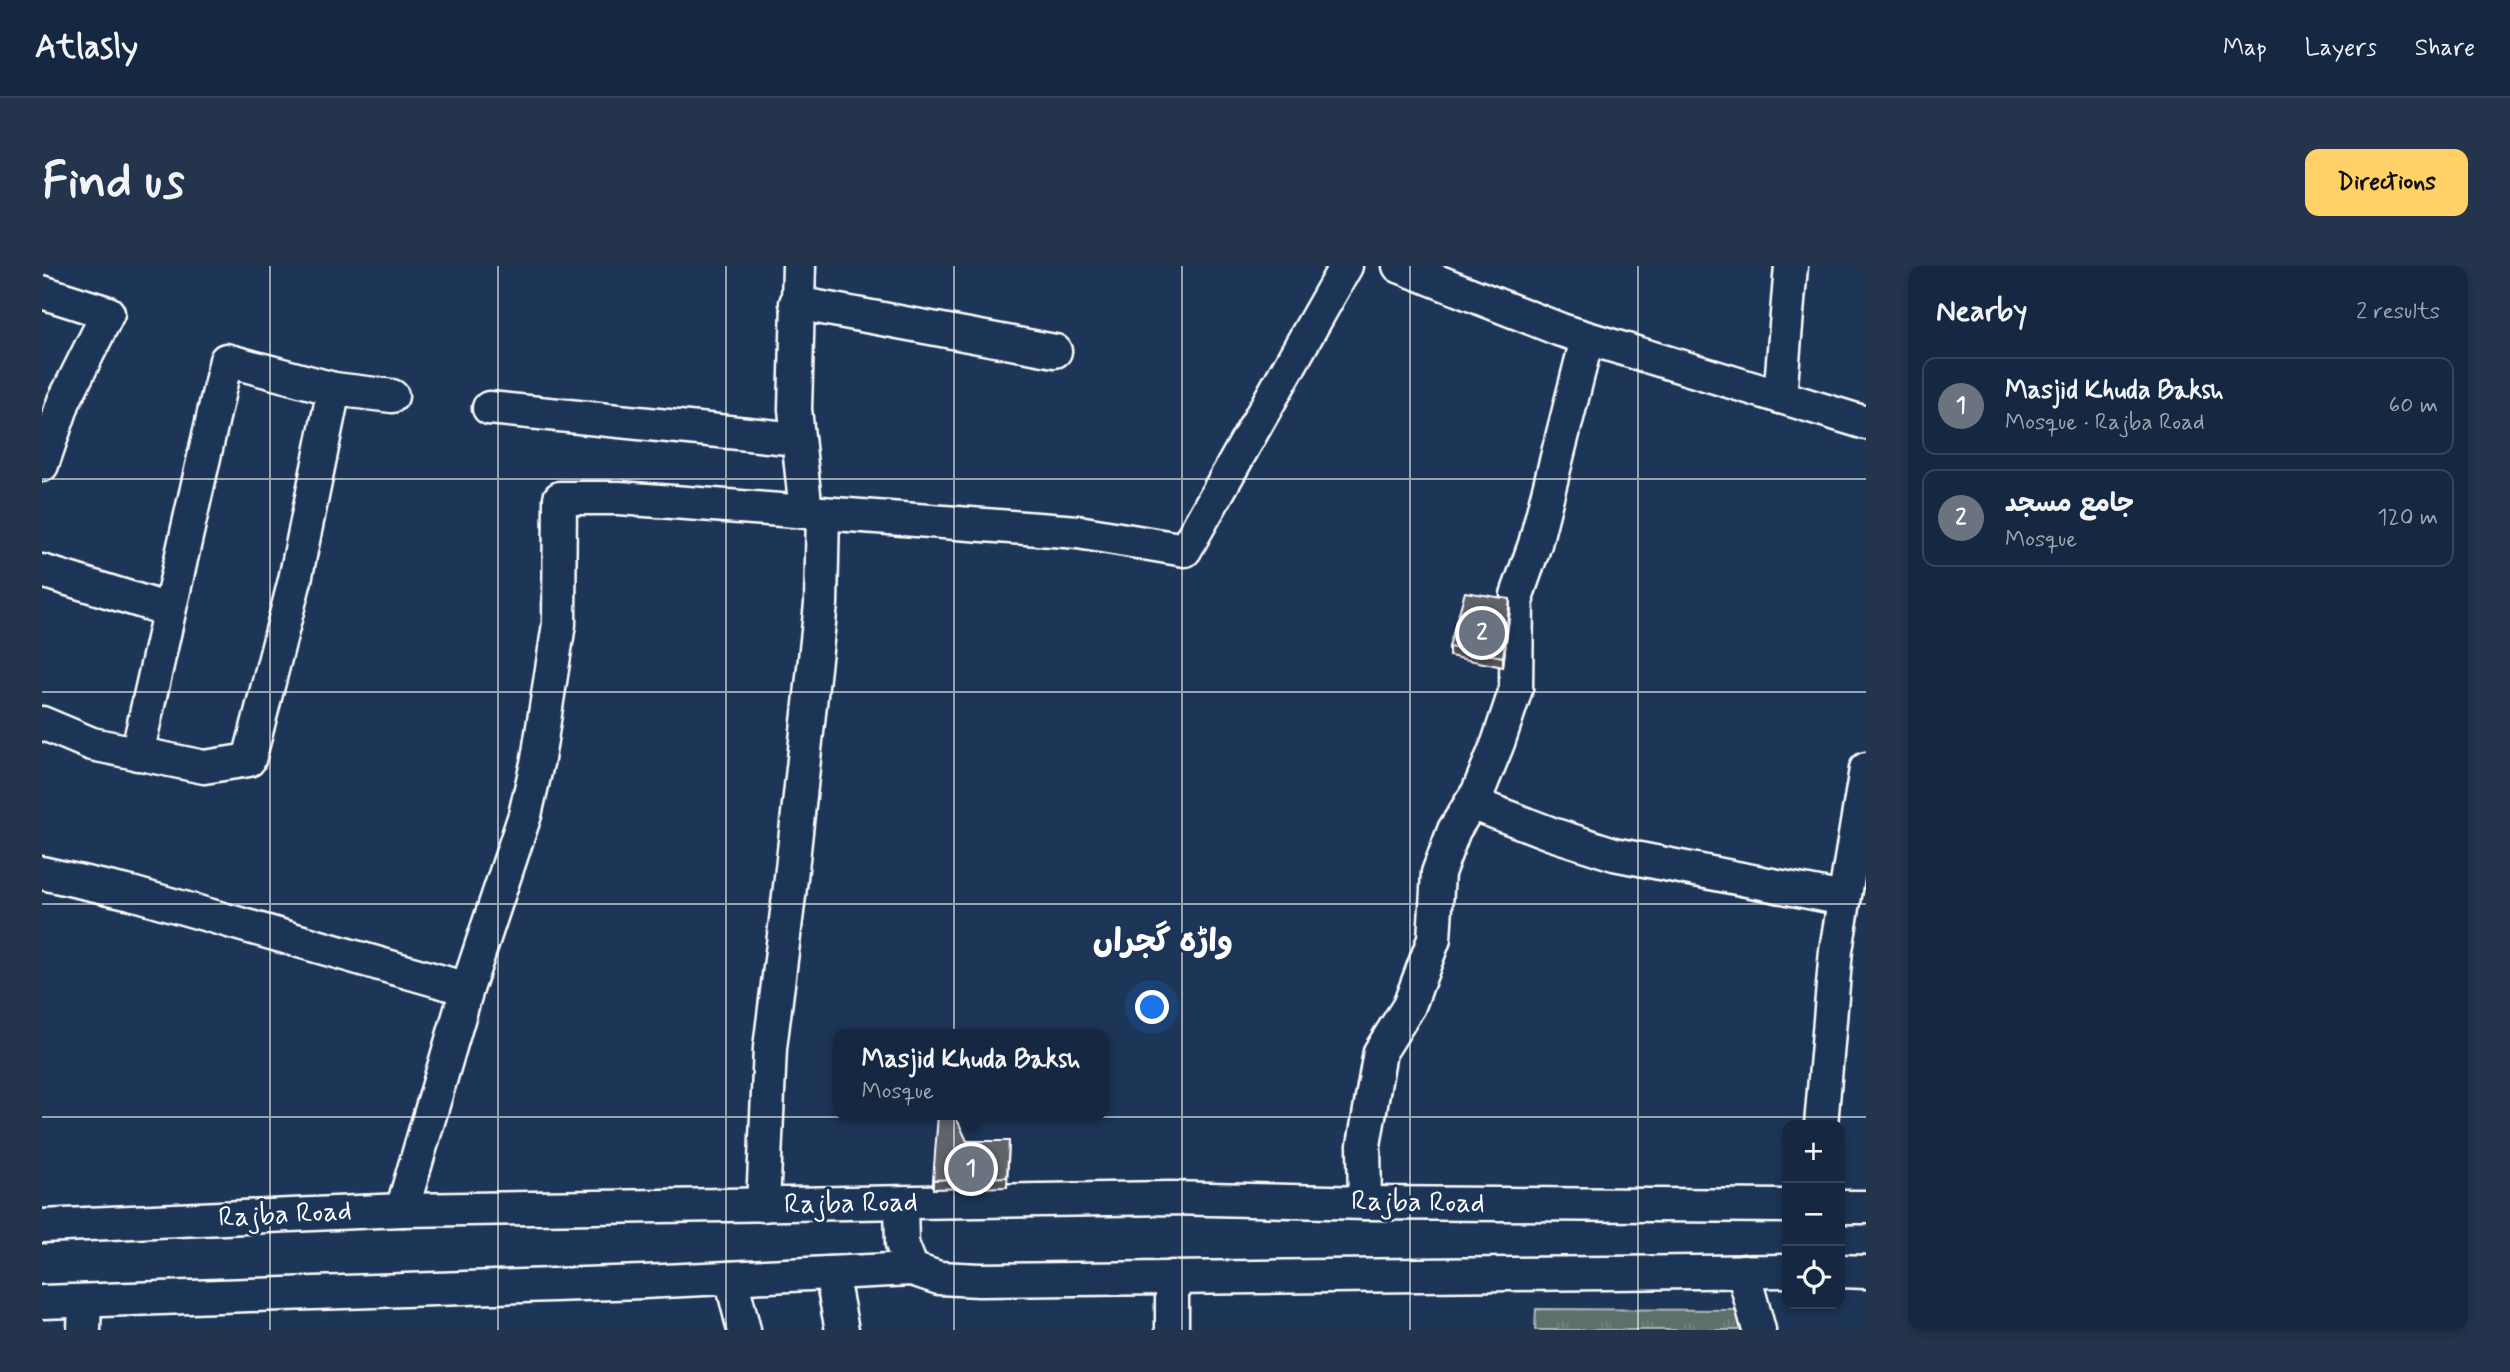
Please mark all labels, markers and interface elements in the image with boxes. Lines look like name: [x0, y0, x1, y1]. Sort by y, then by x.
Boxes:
text: Atlasly: [35, 26, 138, 70]
text: Map: [2223, 33, 2267, 64]
text: Layers: [2305, 33, 2377, 64]
text: Share: [2415, 33, 2475, 64]
button: Directions: [2305, 149, 2468, 216]
text: Find us: [42, 150, 185, 215]
text: Nearby: [1936, 292, 2027, 331]
text: 2 results: [2356, 297, 2440, 327]
text: Masjid Khuda Baksh: [2005, 374, 2224, 408]
text: 1: [1956, 391, 1966, 421]
text: 60 m: [2389, 391, 2438, 421]
text: Mosque · Rajba Road: [2005, 408, 2205, 438]
text: جامع مسجد: [2005, 487, 2134, 521]
text: 2: [1955, 503, 1967, 533]
text: 120 m: [2377, 503, 2438, 533]
text: Mosque: [2005, 525, 2077, 555]
pin: 2: [1459, 607, 1505, 659]
district label: واڑہ گجراں: [1093, 920, 1233, 963]
your location: [1135, 990, 1169, 1024]
popup: [833, 1029, 1109, 1120]
text: Masjid Khuda Baksh: [862, 1043, 1080, 1077]
text: Mosque: [862, 1077, 934, 1107]
map controls: [1782, 1120, 1845, 1309]
button: +: [1782, 1120, 1845, 1183]
pin: 1: [948, 1143, 994, 1195]
street label: Rajba Road: [1351, 1183, 1485, 1223]
button: −: [1782, 1183, 1845, 1246]
street label: Rajba Road: [784, 1184, 918, 1224]
street label: Rajba Road: [217, 1193, 353, 1237]
button: locate: [1782, 1246, 1845, 1309]

